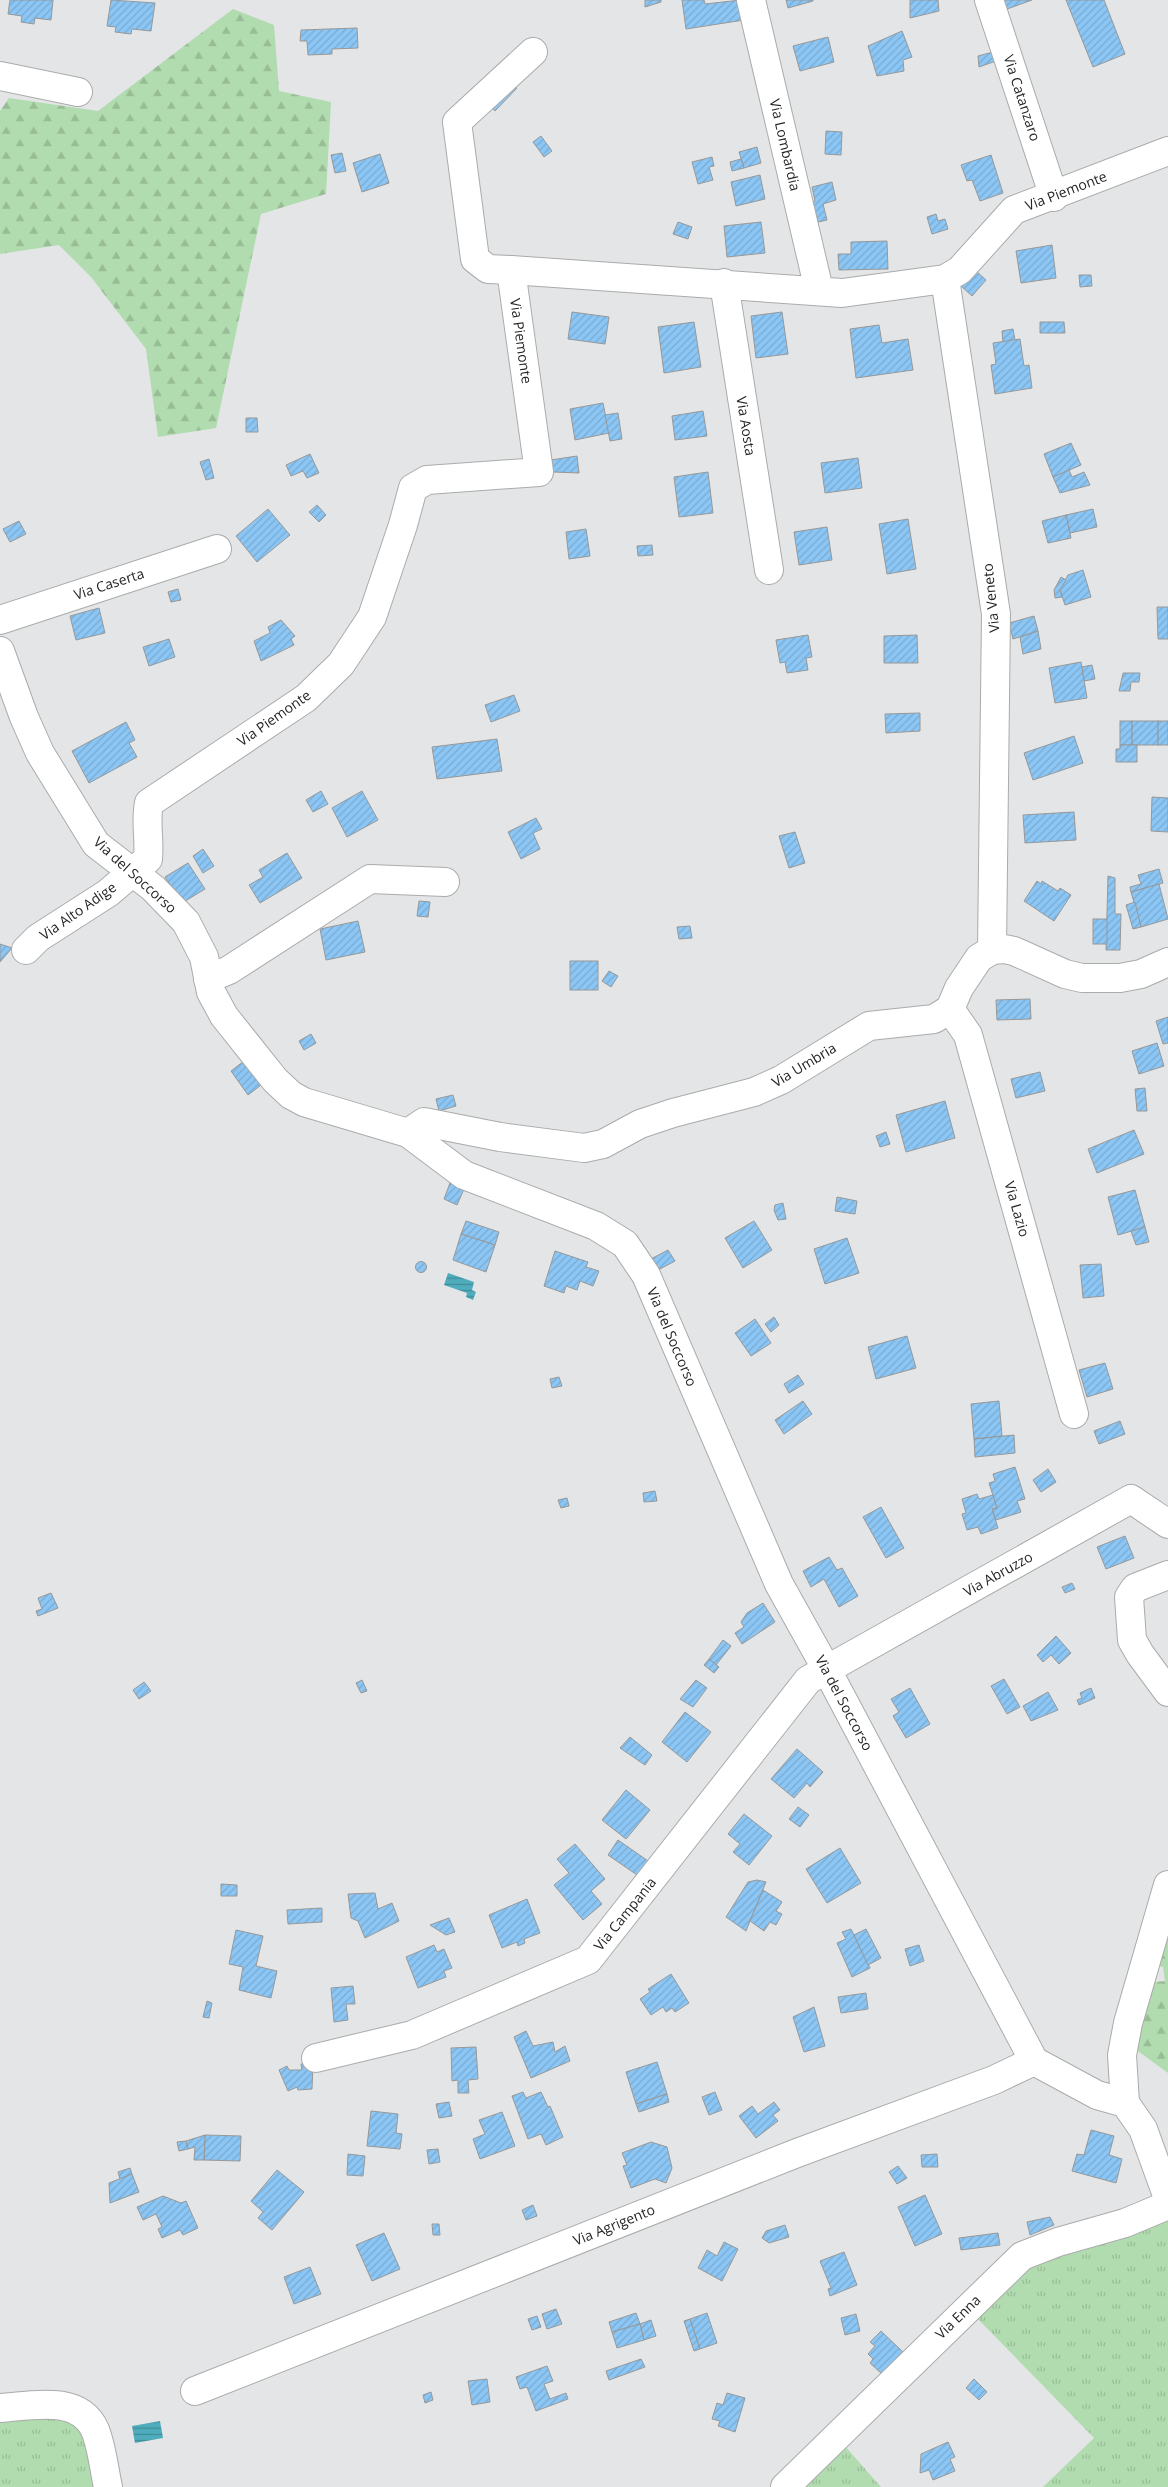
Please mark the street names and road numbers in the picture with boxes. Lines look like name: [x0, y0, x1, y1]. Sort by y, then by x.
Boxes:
street label: Via Catanzaro: [1000, 52, 1045, 143]
street label: Via Lombardia: [766, 97, 805, 193]
street label: Via Piemonte: [1022, 166, 1109, 215]
street label: Via Piemonte: [506, 297, 537, 385]
street label: Via Aosta: [732, 395, 761, 457]
street label: Via Caserta: [71, 563, 146, 604]
street label: Via Veneto: [977, 563, 1004, 634]
street label: Via Piemonte: [233, 685, 314, 750]
street label: Via del Soccorso: [90, 832, 181, 917]
street label: Via Alto Adige: [36, 877, 120, 944]
street label: Via Umbria: [768, 1038, 840, 1091]
street label: Via Lazio: [1001, 1179, 1034, 1239]
street label: Via del Soccorso: [643, 1284, 702, 1389]
street label: Via Abruzzo: [960, 1547, 1036, 1600]
street label: Via del Soccorso: [811, 1652, 878, 1754]
street label: Via Campania: [589, 1873, 660, 1954]
street label: Via Agrigento: [570, 2200, 657, 2250]
street label: Via Enna: [931, 2290, 984, 2343]

